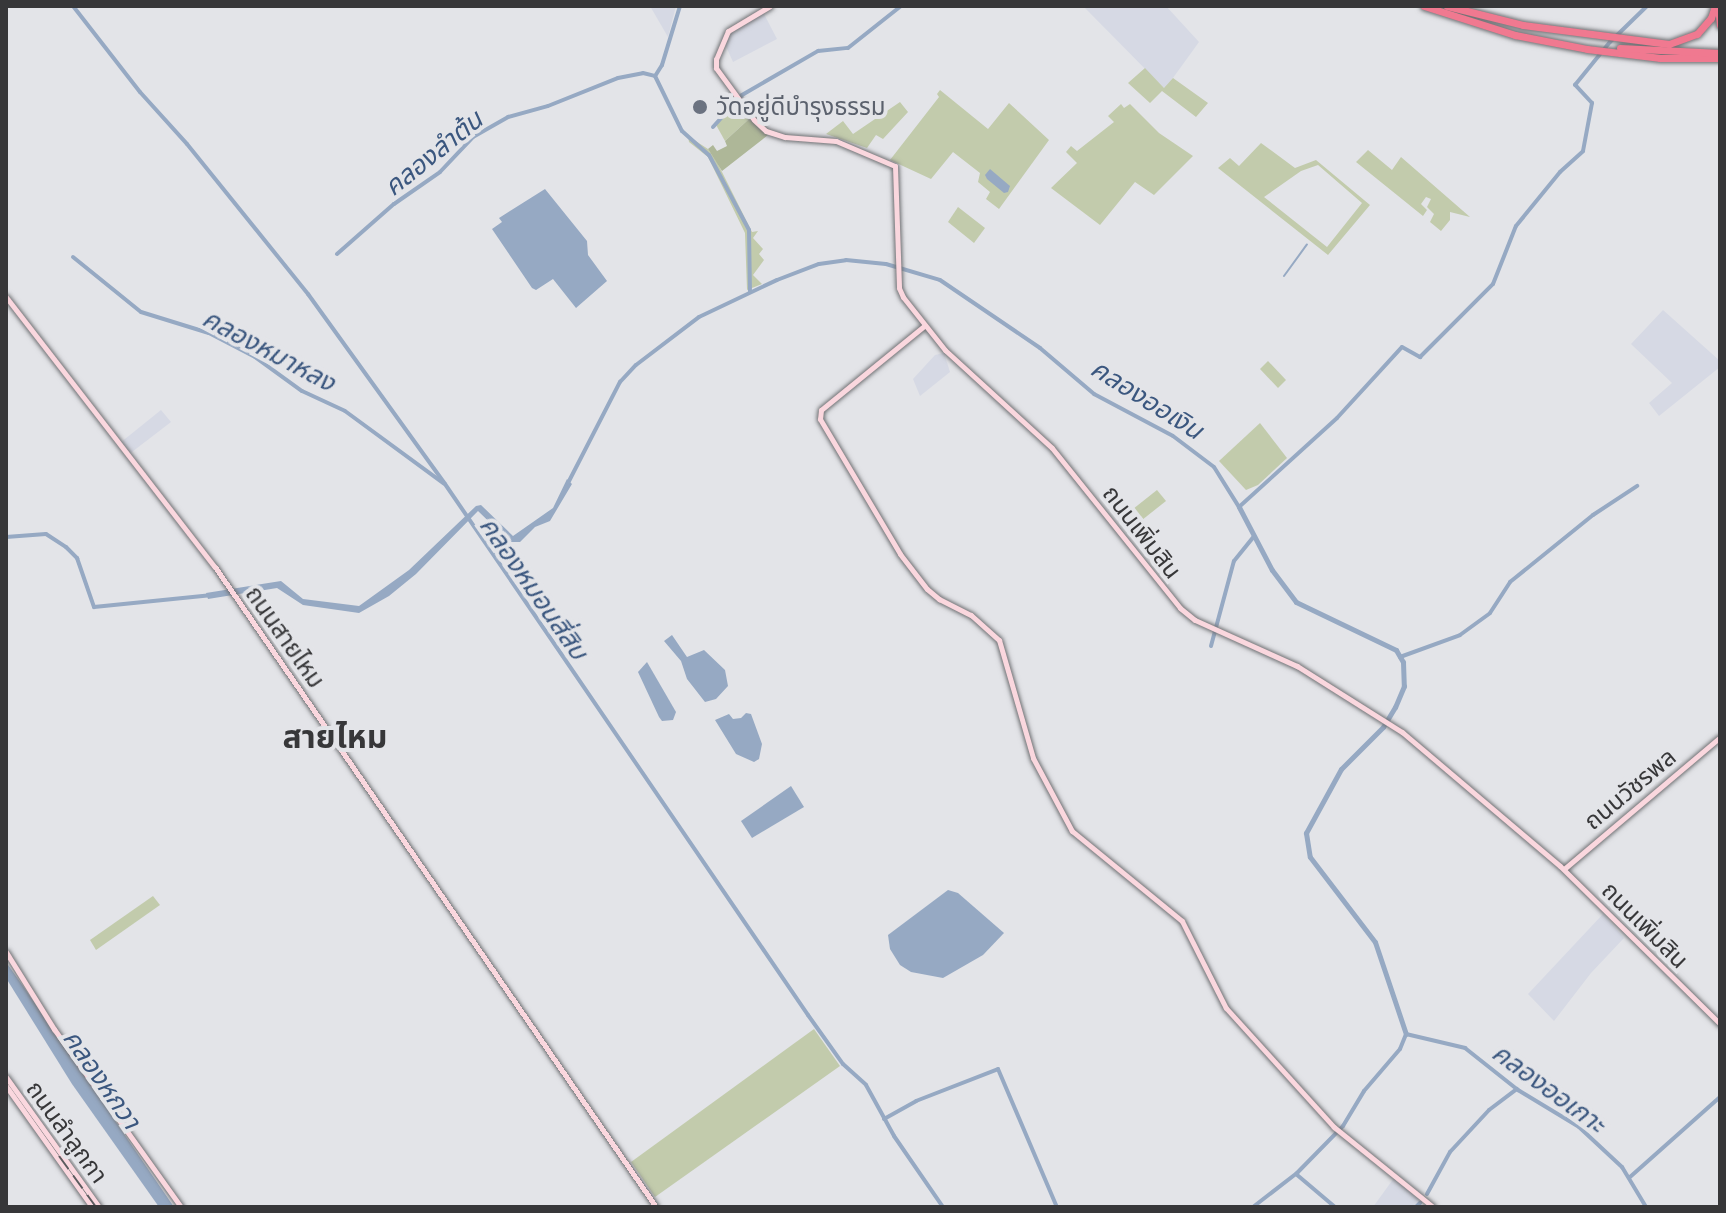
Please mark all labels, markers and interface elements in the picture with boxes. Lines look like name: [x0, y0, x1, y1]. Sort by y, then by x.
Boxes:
place label: วัดอยู่ดีบำรุงธรรม: [716, 93, 885, 121]
marker: วัดอยู่ดีบำรุงธรรม: [691, 98, 709, 116]
water label: คลองลำต้น: [377, 104, 489, 202]
water label: คลองหมาหลง: [197, 302, 341, 398]
water label: คลองออเงิน: [1085, 352, 1209, 446]
street label: ถนนเพิ่มสิน: [1097, 480, 1187, 584]
water label: คลองหมอนสี่สิบ: [473, 511, 595, 665]
street label: ถนนสายไหม: [239, 581, 331, 693]
district label: สายไหม: [283, 718, 387, 756]
street label: ถนนวัชรพล: [1578, 742, 1682, 836]
street label: ถนนเพิ่มสิน: [1596, 876, 1694, 974]
water label: คลองหกวา: [57, 1023, 147, 1135]
water label: คลองออเกาะ: [1486, 1037, 1612, 1139]
street label: ถนนลำลูกกา: [20, 1075, 114, 1189]

